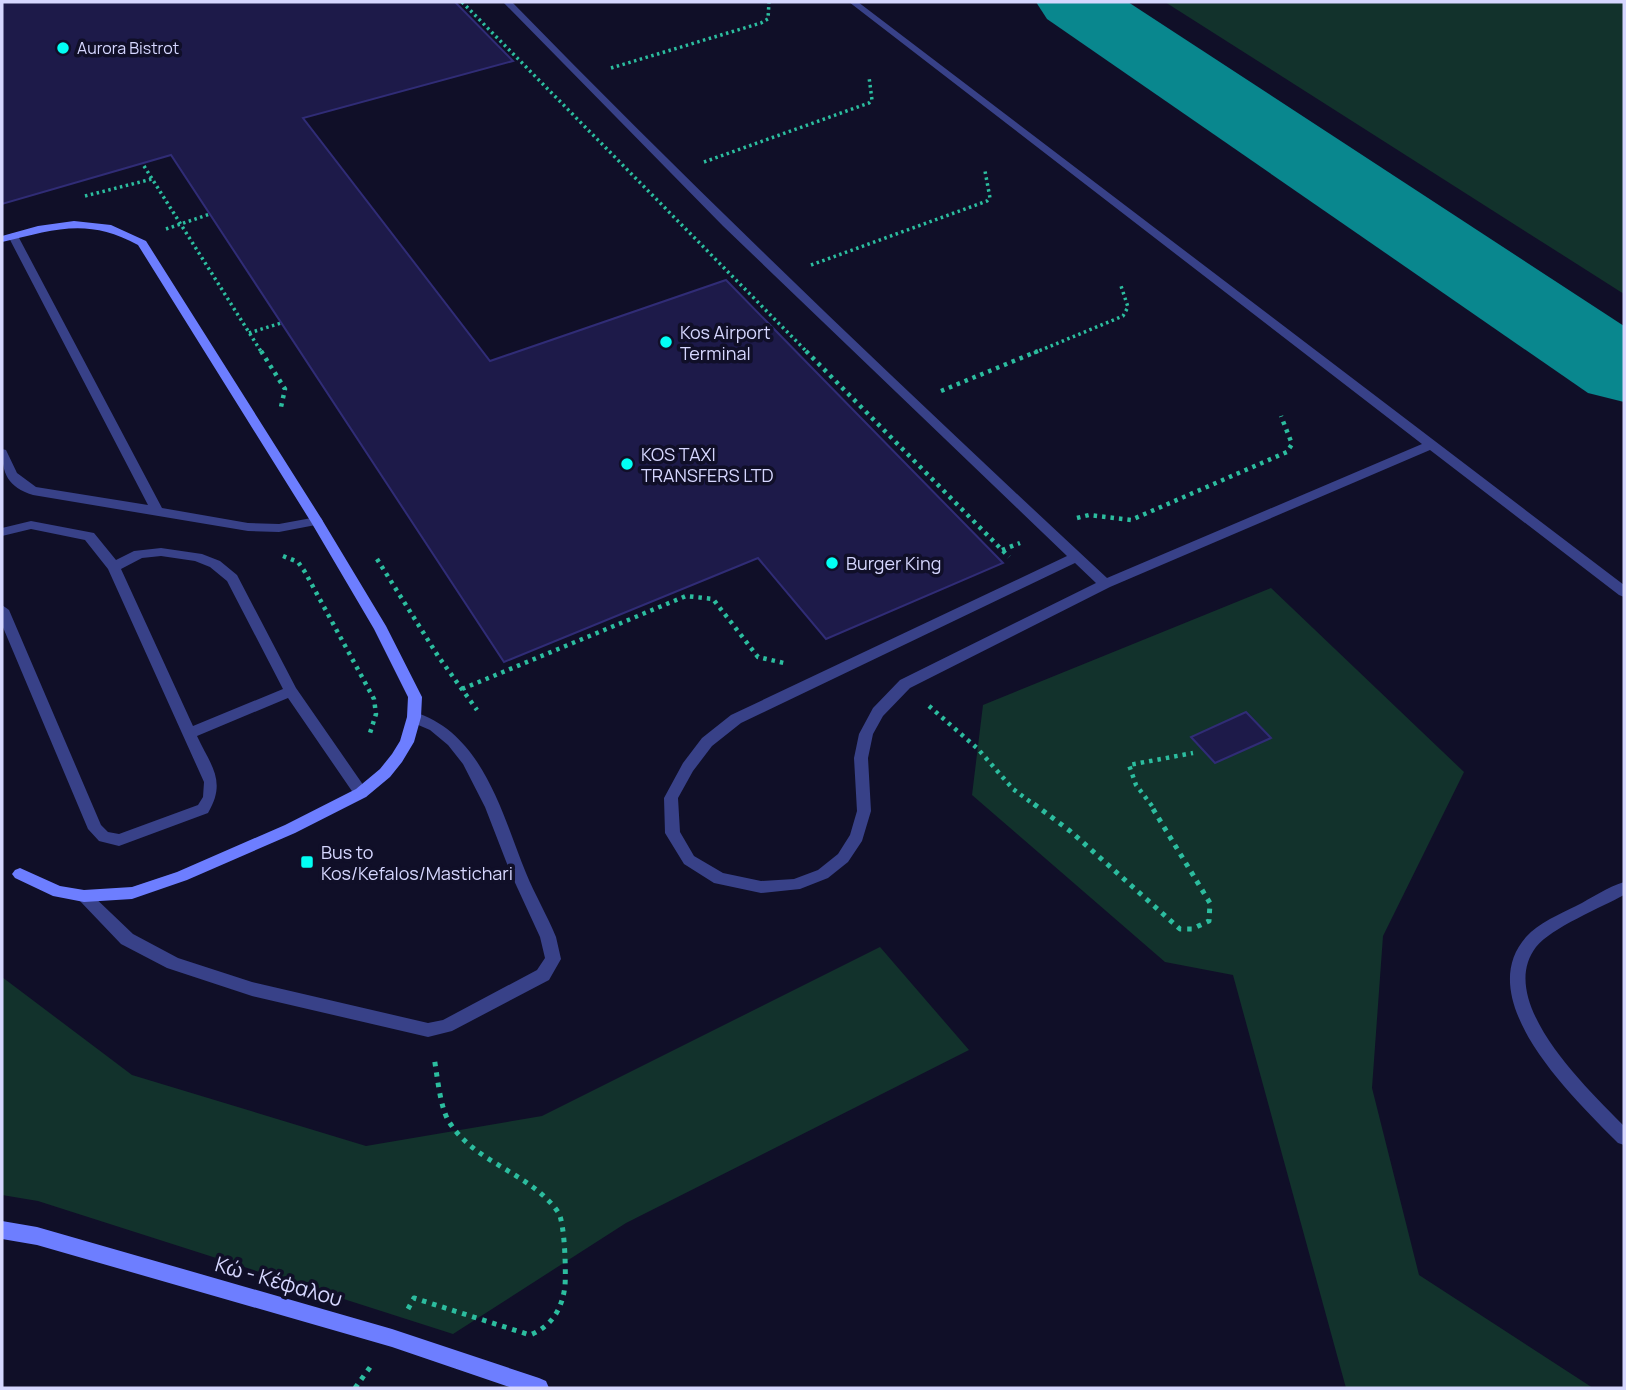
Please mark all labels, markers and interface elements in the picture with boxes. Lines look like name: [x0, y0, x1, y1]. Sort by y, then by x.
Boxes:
place label: Aurora Bistrot: [77, 37, 179, 59]
marker: Aurora Bistrot: [55, 40, 71, 56]
place label: Kos Airport Terminal: [680, 320, 771, 365]
marker: Kos Airport Terminal: [658, 334, 674, 350]
place label: KOS TAXI TRANSFERS LTD: [641, 442, 774, 487]
marker: KOS TAXI TRANSFERS LTD: [619, 456, 635, 472]
place label: Burger King: [846, 551, 941, 575]
marker: Burger King: [824, 555, 840, 571]
place label: Bus to Kos/Kefalos/Mastichari: [321, 840, 513, 885]
marker: Bus to Kos/Kefalos/Mastichari: [299, 854, 315, 870]
street label: Κώ - Κέφαλου: [212, 1249, 346, 1313]

